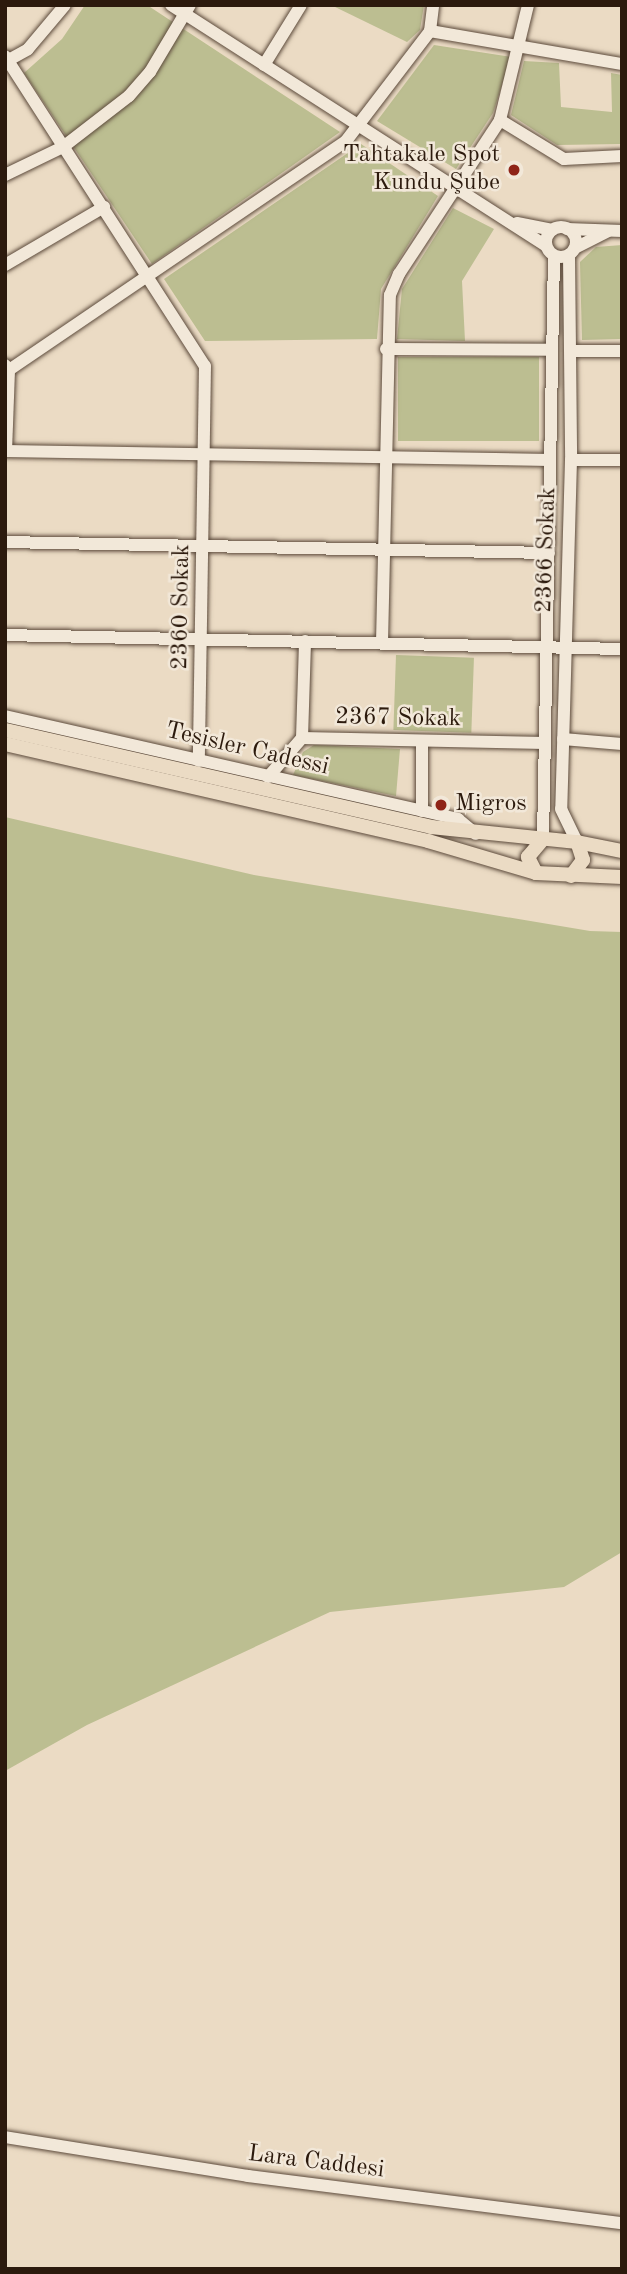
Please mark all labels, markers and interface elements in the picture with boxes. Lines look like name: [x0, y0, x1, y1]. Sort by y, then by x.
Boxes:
place label: Tahtakale Spot Kundu Şube: [343, 142, 500, 198]
marker: Tahtakale Spot Kundu Şube: [506, 162, 522, 178]
street label: 2366 Sokak: [530, 487, 564, 613]
street label: 2360 Sokak: [167, 544, 197, 670]
street label: 2367 Sokak: [335, 704, 461, 734]
street label: Tesisler Cadessi: [163, 717, 331, 783]
place label: Migros: [455, 791, 527, 819]
marker: Migros: [433, 797, 449, 813]
street label: Lara Caddesi: [246, 2140, 386, 2186]

